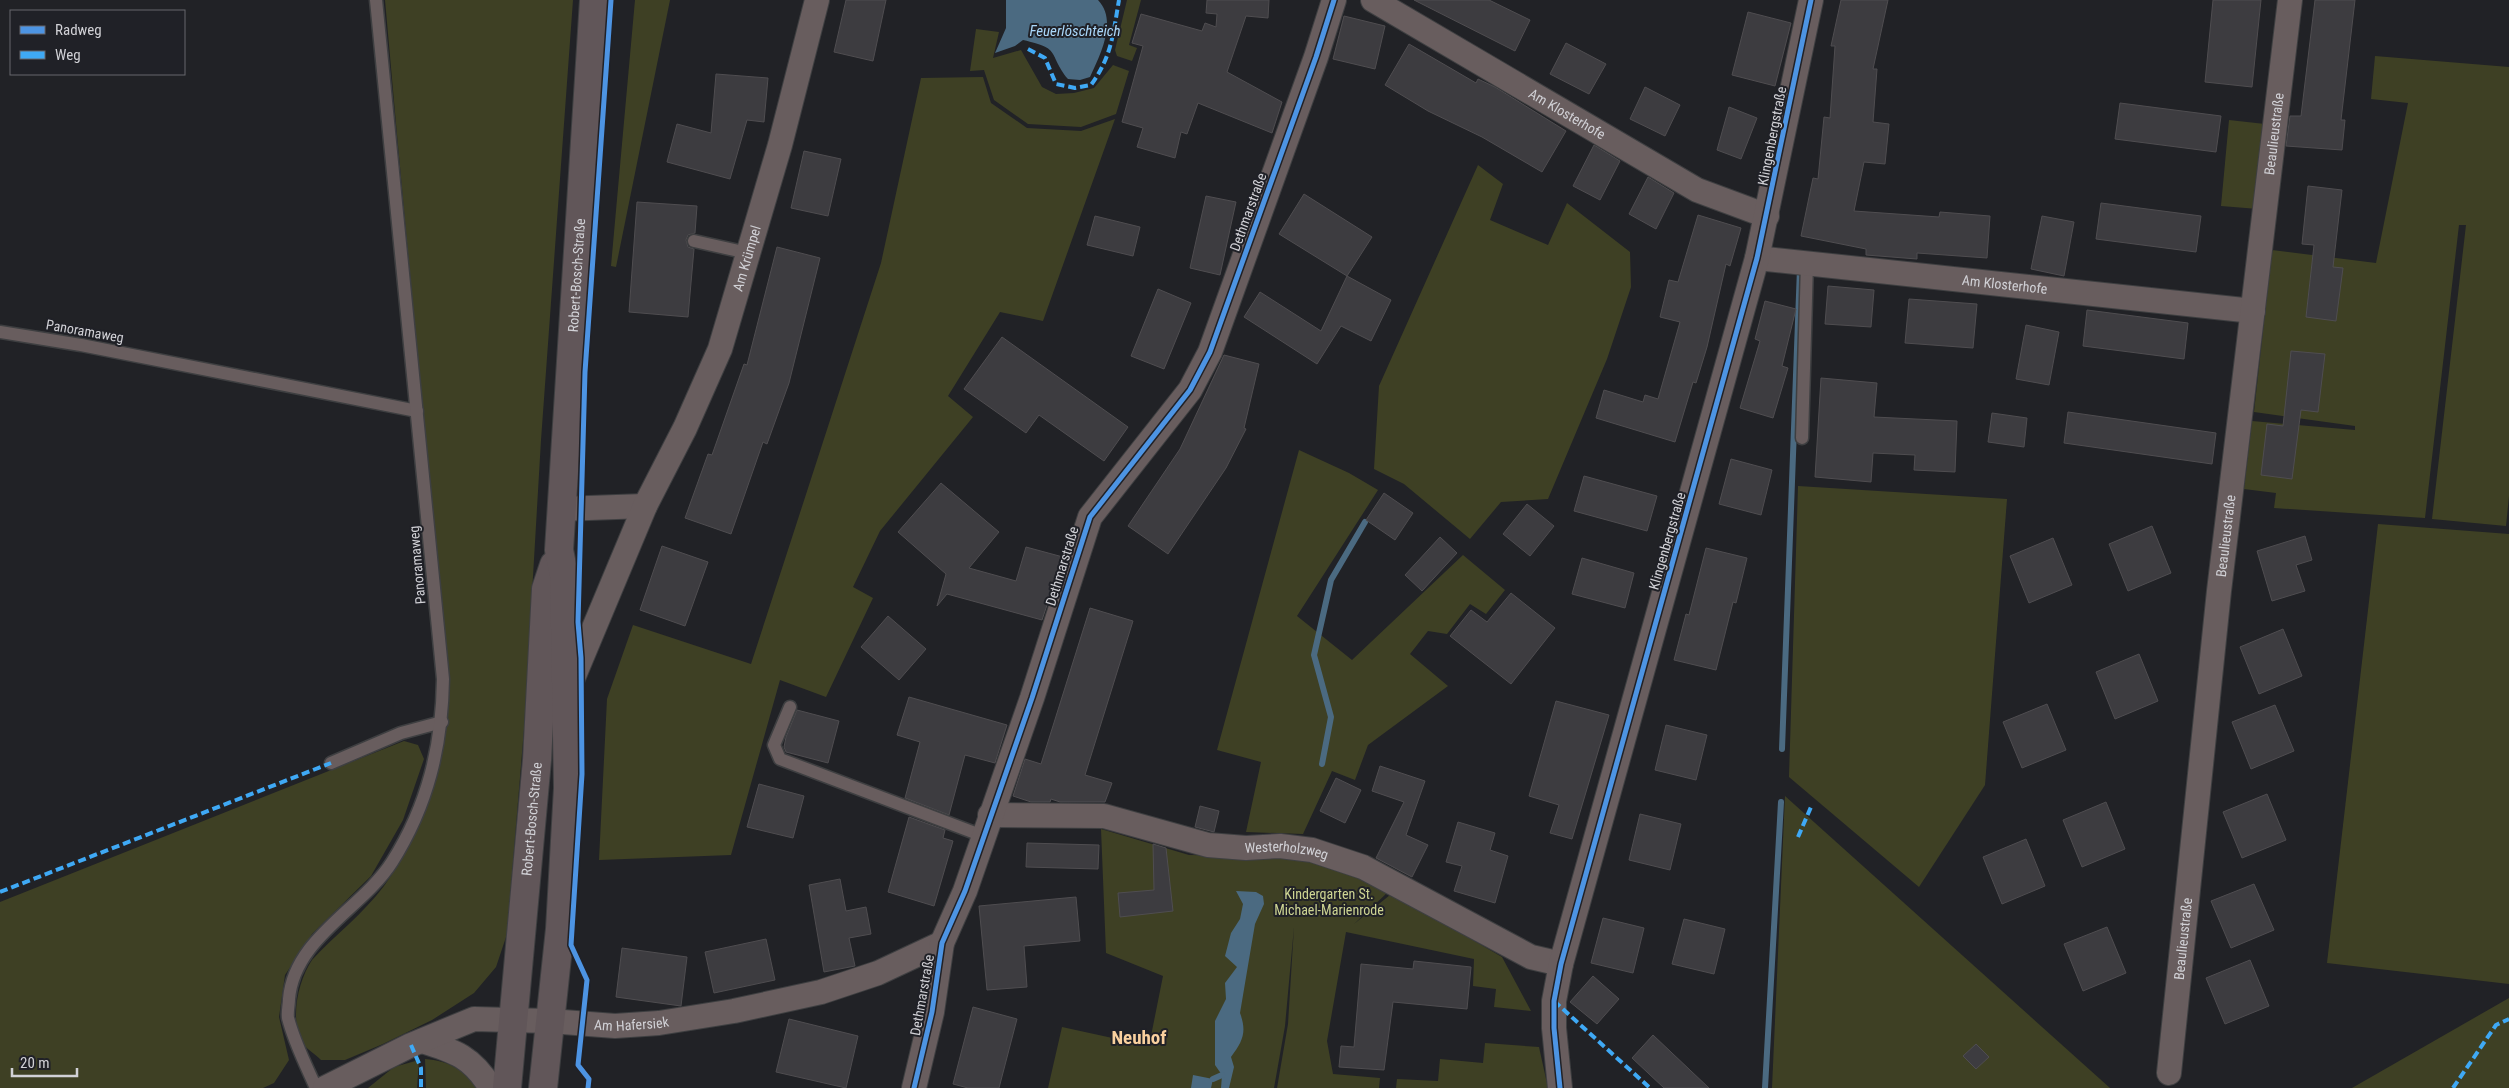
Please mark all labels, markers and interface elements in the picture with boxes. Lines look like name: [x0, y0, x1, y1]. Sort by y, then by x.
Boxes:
legend: [10, 10, 185, 75]
text: Radweg: [55, 21, 102, 39]
water label: Feuerlöschteich: [1029, 22, 1121, 40]
text: Weg: [55, 46, 81, 64]
street label: Am Klosterhofe: [1526, 85, 1608, 143]
street label: Klingenbergstraße: [1755, 85, 1790, 187]
street label: Beaulieustraße: [2261, 91, 2287, 176]
street label: Dethmarstraße: [1226, 170, 1270, 253]
street label: Robert-Bosch-Straße: [565, 217, 588, 333]
street label: Am Krümpel: [729, 224, 764, 293]
street label: Am Klosterhofe: [1961, 272, 2049, 297]
street label: Panoramaweg: [45, 316, 125, 346]
street label: Klingenbergstraße: [1645, 490, 1689, 592]
street label: Beaulieustraße: [2213, 494, 2239, 578]
street label: Dethmarstraße: [1042, 524, 1082, 608]
street label: Panoramaweg: [406, 525, 428, 605]
street label: Robert-Bosch-Straße: [518, 761, 545, 877]
street label: Westerholzweg: [1244, 838, 1330, 863]
park label: Kindergarten St. Michael-Marienrode: [1274, 886, 1384, 918]
street label: Beaulieustraße: [2171, 896, 2195, 981]
street label: Dethmarstraße: [907, 953, 937, 1037]
street label: Am Hafersiek: [594, 1013, 671, 1034]
district label: Neuhof: [1111, 1026, 1167, 1049]
scale bar: [12, 1046, 78, 1078]
text: 20 m: [20, 1054, 50, 1072]

